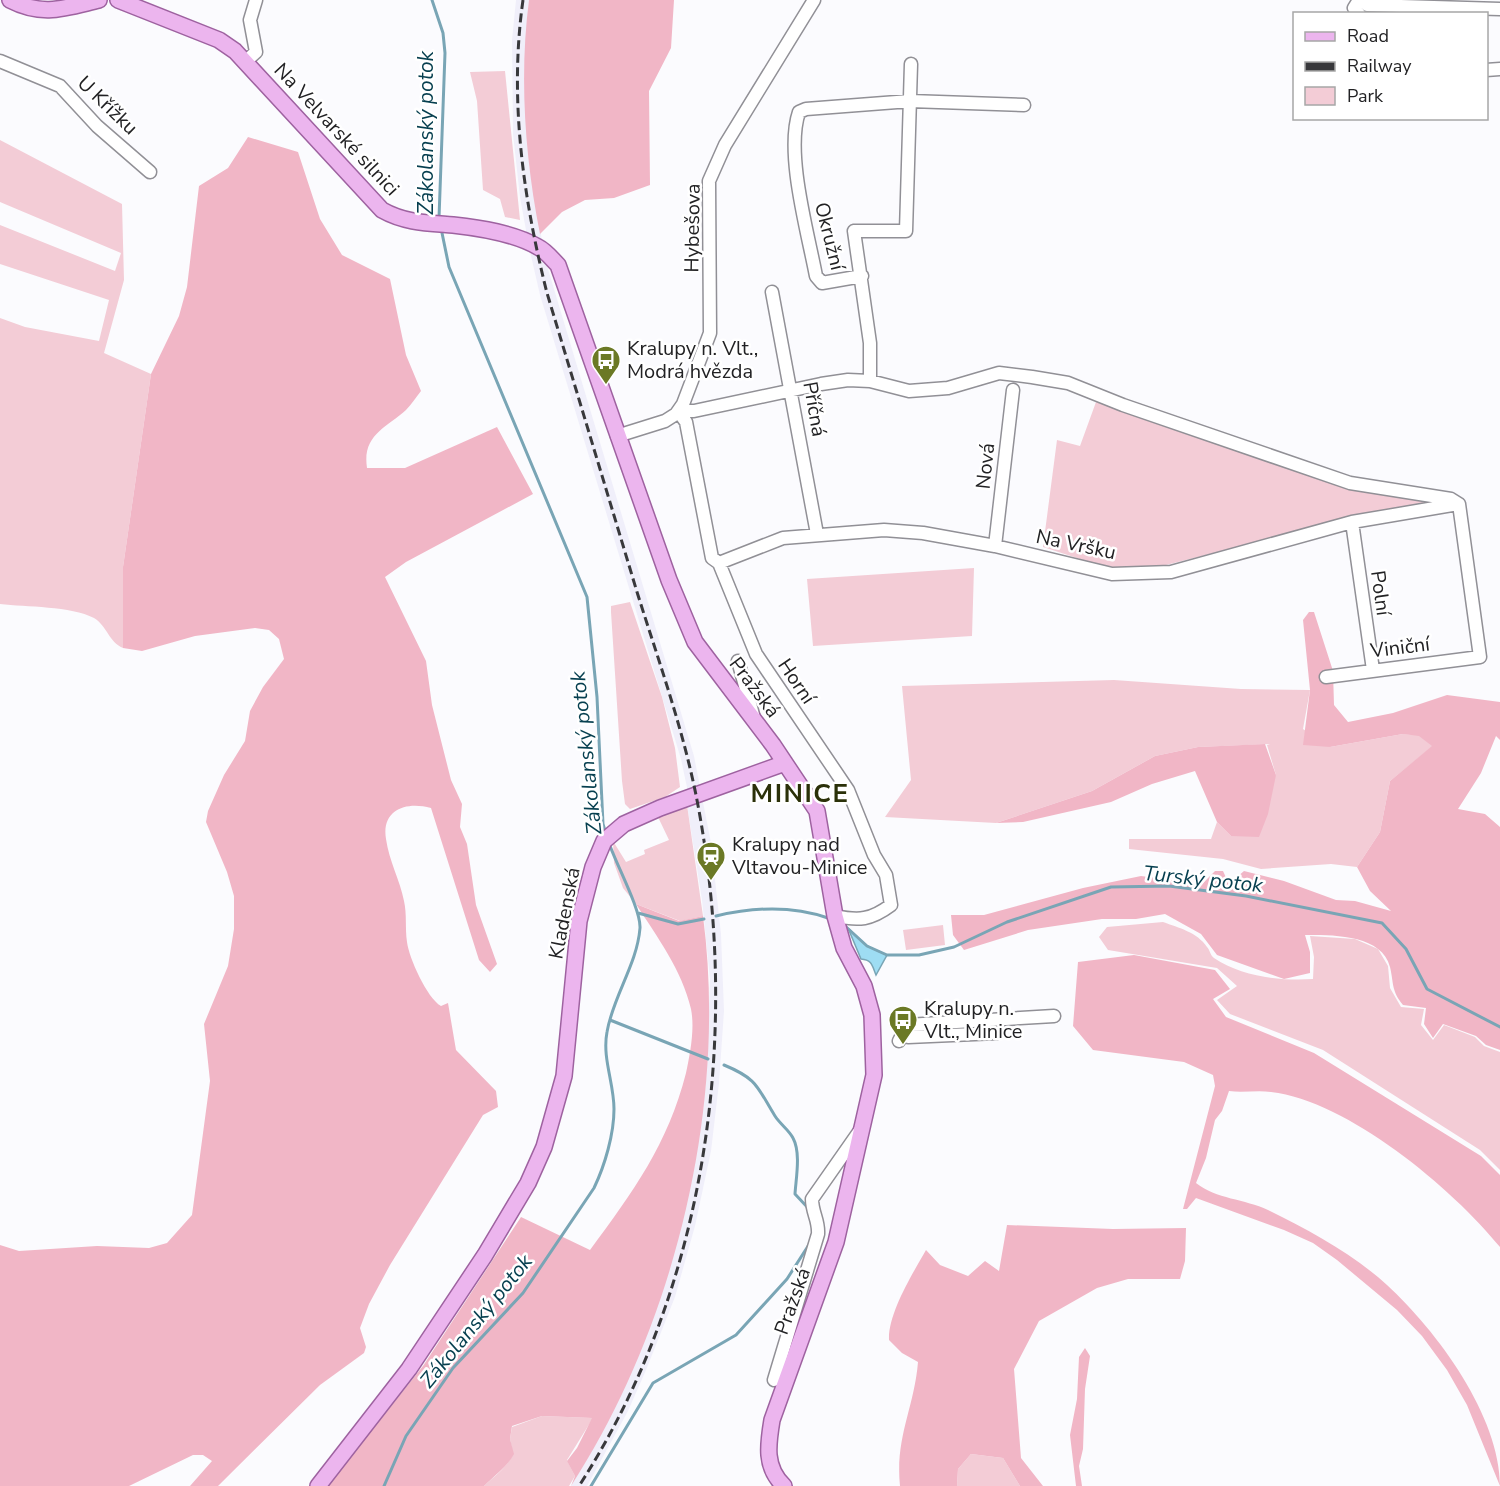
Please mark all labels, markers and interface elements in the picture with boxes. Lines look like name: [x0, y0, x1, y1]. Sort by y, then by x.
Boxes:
legend: [1293, 12, 1488, 120]
text: Road: [1347, 24, 1389, 48]
water label: Zákolanský potok: [412, 50, 440, 215]
text: Railway: [1347, 54, 1412, 78]
street label: Na Velvarské silnici: [268, 57, 405, 202]
street label: U Křížku: [71, 70, 144, 141]
text: Park: [1347, 84, 1384, 108]
street label: Hybešova: [678, 183, 707, 273]
street label: Okružní: [808, 199, 851, 274]
place label: Kralupy n. Vlt., Modrá hvězda: [627, 335, 758, 385]
bus stop icon: Kralupy n. Vlt., Modrá hvězda: [590, 344, 622, 386]
street label: Příčná: [796, 379, 833, 439]
street label: Nová: [970, 442, 1001, 491]
street label: Na Vršku: [1033, 523, 1118, 566]
street label: Polní: [1364, 569, 1397, 619]
street label: Viniční: [1368, 630, 1433, 665]
street label: Pražská: [723, 651, 786, 723]
street label: Horní: [772, 653, 822, 710]
water label: Zákolanský potok: [563, 669, 609, 836]
district label: MINICE: [751, 776, 849, 811]
place label: Kralupy nad Vltavou-Minice: [731, 831, 867, 881]
station icon: Kralupy nad Vltavou-Minice: [695, 840, 727, 882]
water label: Turský potok: [1142, 859, 1265, 899]
street label: Kladenská: [542, 865, 587, 961]
place label: Kralupy n. Vlt., Minice: [923, 995, 1023, 1045]
bus stop icon: Kralupy n. Vlt., Minice: [887, 1004, 919, 1046]
water label: Zákolanský potok: [413, 1248, 539, 1394]
street label: Pražská: [768, 1264, 817, 1338]

